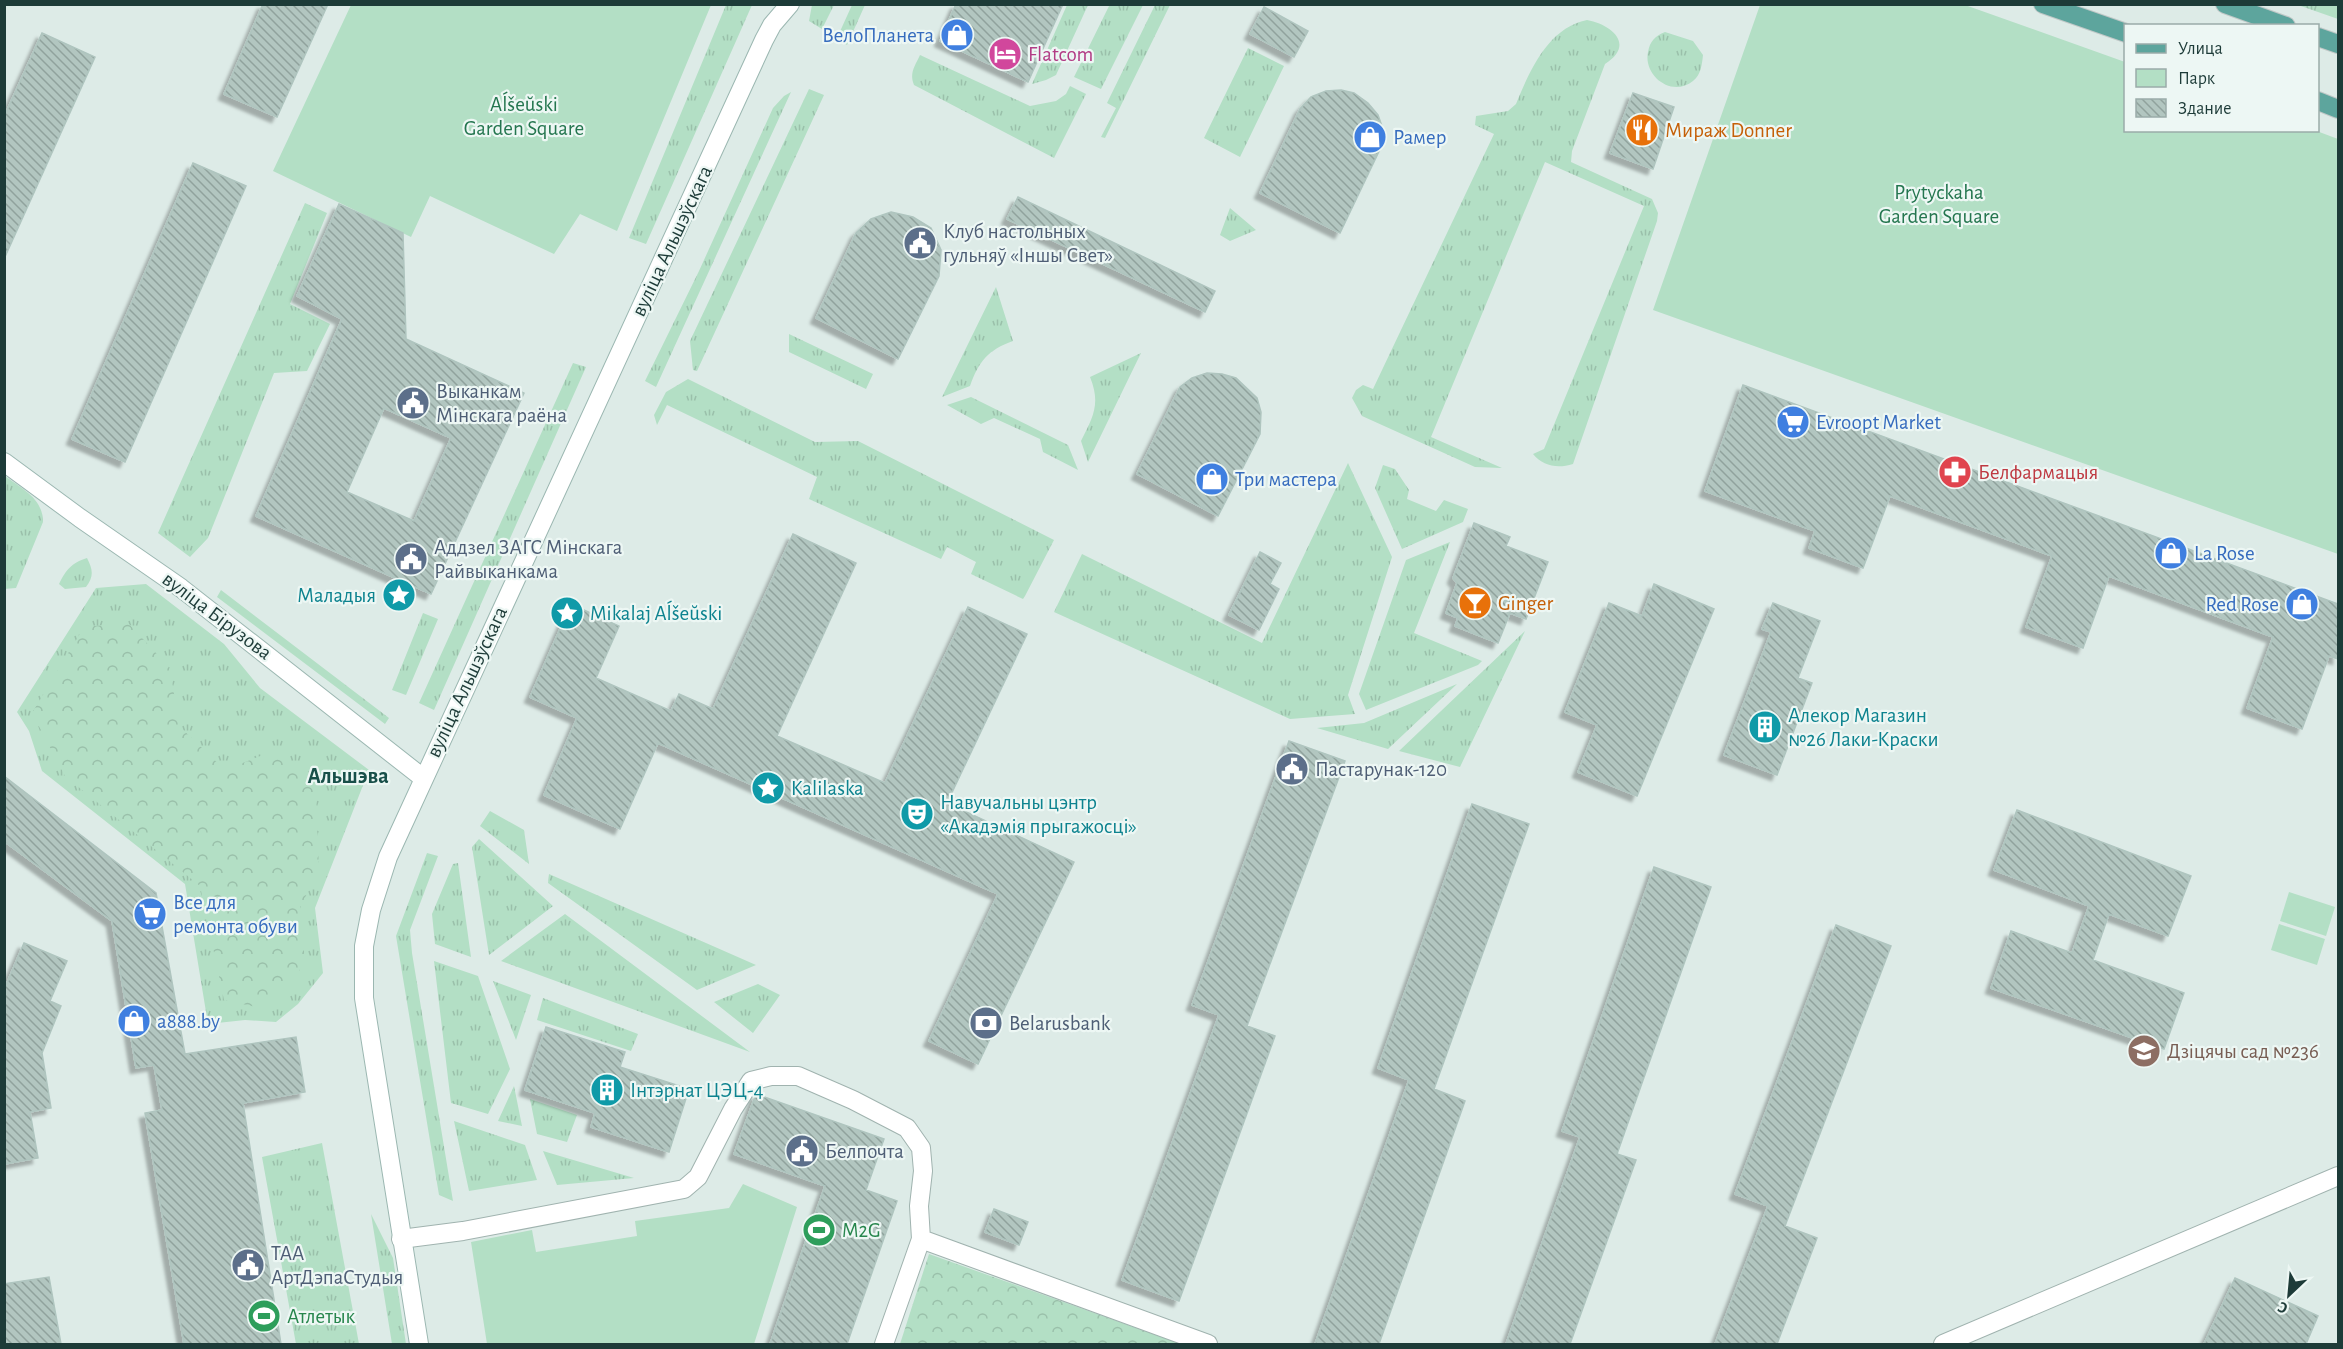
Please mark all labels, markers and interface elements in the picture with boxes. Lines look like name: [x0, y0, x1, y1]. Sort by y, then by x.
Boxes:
shop icon: ВелоПланета: [939, 17, 975, 53]
legend: [2124, 24, 2319, 132]
place label: ВелоПланета: [822, 25, 934, 46]
hotel icon: Flatcom: [987, 36, 1023, 72]
text: Улица: [2178, 40, 2223, 58]
place label: Flatcom: [1028, 44, 1093, 65]
text: Парк: [2178, 70, 2216, 88]
park label: Aĺšeŭski Garden Square: [464, 91, 584, 139]
text: Здание: [2178, 100, 2232, 118]
restaurant icon: Мираж Donner: [1624, 112, 1660, 148]
shop icon: Рамер: [1352, 119, 1388, 155]
place label: Мираж Donner: [1665, 120, 1792, 141]
place label: Рамер: [1393, 127, 1446, 148]
street label: вуліца Альшэўскага: [628, 162, 716, 320]
park label: Prytyckaha Garden Square: [1879, 182, 1999, 227]
place label: Клуб настольных гульняў «Іншы Свет»: [943, 221, 1113, 266]
public building icon: Клуб настольных гульняў «Іншы Свет»: [902, 225, 938, 261]
place label: Выканкам Мінскага раёна: [436, 381, 567, 426]
public building icon: Выканкам Мінскага раёна: [395, 385, 431, 421]
supermarket icon: Evroopt Market: [1775, 404, 1811, 440]
place label: Evroopt Market: [1816, 412, 1941, 433]
pharmacy icon: Белфармацыя: [1937, 454, 1973, 490]
shop icon: Три мастера: [1194, 461, 1230, 497]
place label: Белфармацыя: [1978, 462, 2098, 483]
place label: Три мастера: [1235, 469, 1337, 490]
shop icon: La Rose: [2153, 535, 2189, 571]
place label: Аддзел ЗАГС Мінскага Райвыканкама: [434, 537, 623, 582]
public building icon: Аддзел ЗАГС Мінскага Райвыканкама: [393, 541, 429, 577]
place label: La Rose: [2194, 543, 2255, 564]
street label: вуліца Бірузова: [158, 568, 276, 664]
place icon: Маладыя: [381, 577, 417, 613]
place label: Маладыя: [297, 585, 376, 606]
bar icon: Ginger: [1457, 585, 1493, 621]
shop icon: Red Rose: [2284, 586, 2320, 622]
place label: Ginger: [1498, 593, 1553, 614]
place label: Red Rose: [2205, 594, 2279, 615]
place icon: Mikalaj Aĺšeŭski: [549, 595, 585, 631]
place label: Mikalaj Aĺšeŭski: [590, 600, 722, 624]
street label: вуліца Альшэўскага: [423, 603, 511, 761]
place label: Алекор Магазин №26 Лаки-Краски: [1788, 705, 1939, 750]
building icon: Алекор Магазин №26 Лаки-Краски: [1747, 709, 1783, 745]
public building icon: Пастарунак-120: [1274, 751, 1310, 787]
place label: Пастарунак-120: [1315, 759, 1447, 780]
district label: Альшэва: [307, 765, 389, 787]
place icon: Kalilaska: [750, 770, 786, 806]
place label: Kalilaska: [791, 778, 864, 799]
place label: Навучальны цэнтр «Акадэмія прыгажосці»: [940, 792, 1137, 837]
theatre icon: Навучальны цэнтр «Акадэмія прыгажосці»: [899, 796, 935, 832]
place label: Все для ремонта обуви: [173, 892, 298, 937]
supermarket icon: Все для ремонта обуви: [132, 896, 168, 932]
shop icon: a888.by: [116, 1003, 152, 1039]
bank icon: Belarusbank: [968, 1005, 1004, 1041]
place label: a888.by: [157, 1011, 220, 1032]
place label: Belarusbank: [1009, 1013, 1111, 1034]
school or university icon: Дзіцячы сад №236: [2126, 1033, 2162, 1069]
place label: Дзіцячы сад №236: [2167, 1041, 2319, 1062]
building icon: Інтэрнат ЦЭЦ-4: [589, 1072, 625, 1108]
place label: Інтэрнат ЦЭЦ-4: [630, 1080, 764, 1101]
public building icon: Белпочта: [784, 1133, 820, 1169]
place label: Белпочта: [825, 1141, 904, 1162]
sports icon: M2G: [801, 1212, 837, 1248]
place label: M2G: [842, 1220, 881, 1241]
place label: ТАА АртДэпаСтудыя: [271, 1243, 403, 1288]
public building icon: ТАА АртДэпаСтудыя: [230, 1247, 266, 1283]
north arrow: [2259, 1265, 2319, 1325]
sports icon: Атлетык: [246, 1298, 282, 1334]
text: С: [2275, 1298, 2290, 1317]
place label: Атлетык: [287, 1306, 356, 1327]

